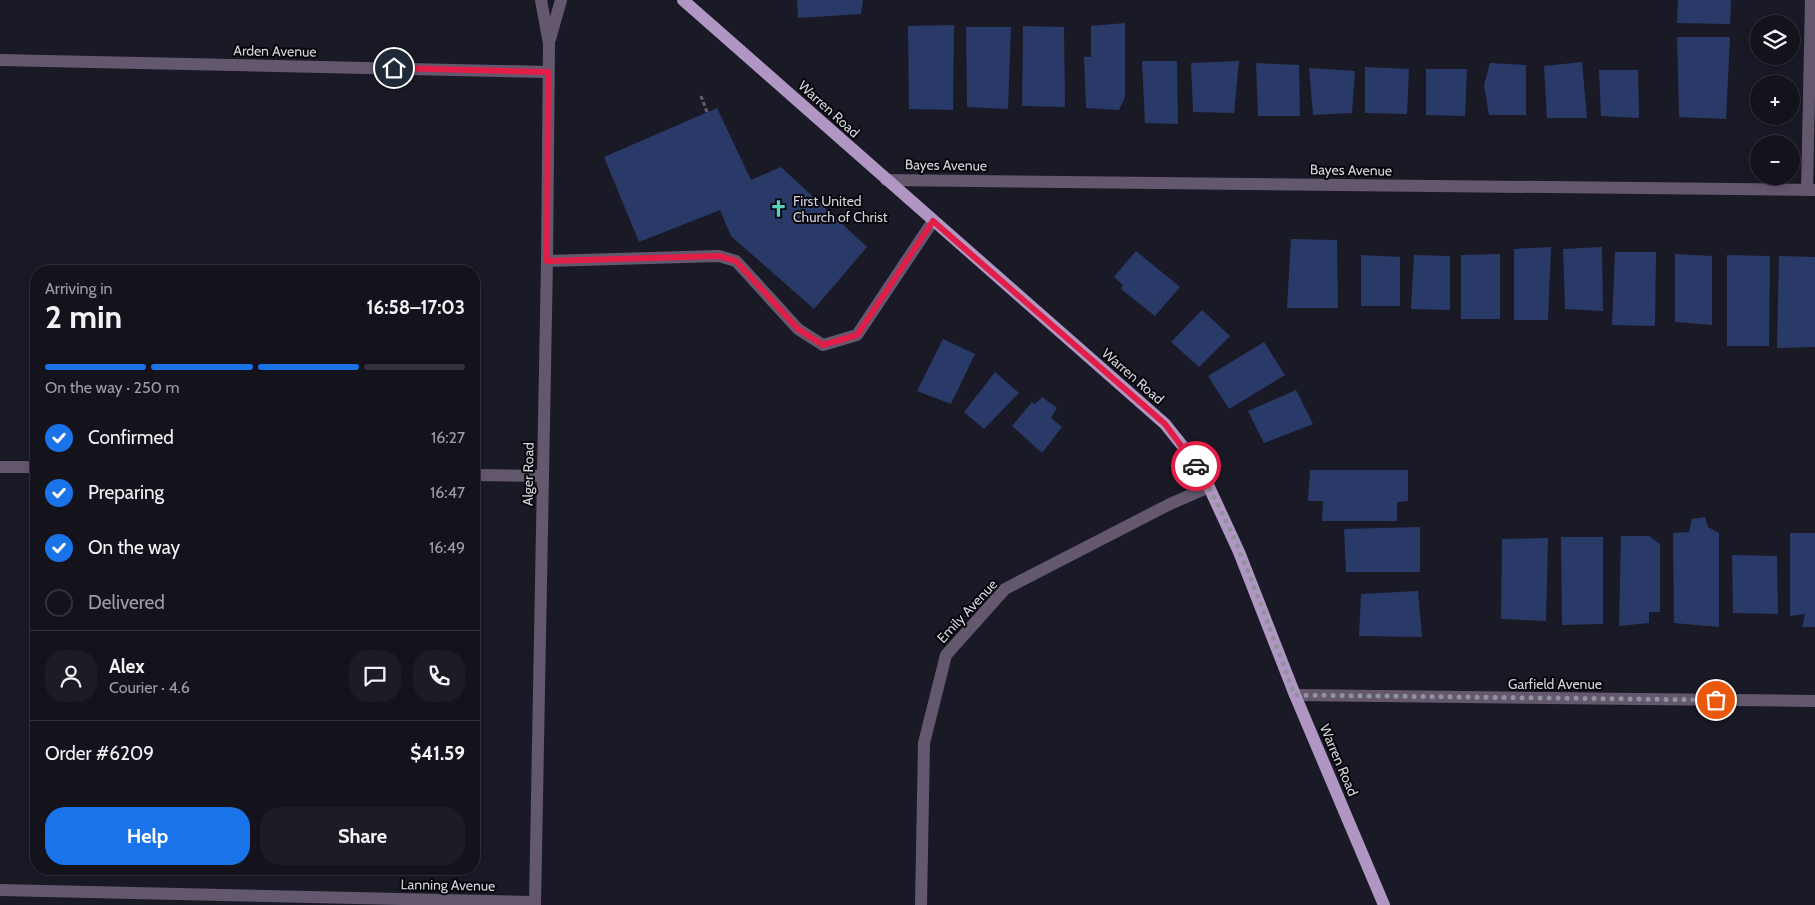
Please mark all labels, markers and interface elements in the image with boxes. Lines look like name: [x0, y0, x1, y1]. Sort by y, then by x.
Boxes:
map controls: [1750, 15, 1800, 185]
button: layers: [1750, 15, 1800, 65]
street label: Arden Avenue: [233, 41, 317, 61]
pin: [373, 47, 415, 89]
icon: home: [380, 54, 408, 82]
button: +: [1750, 75, 1800, 125]
street label: Warren Road: [795, 77, 863, 141]
button: −: [1750, 135, 1800, 185]
street label: Bayes Avenue: [905, 155, 987, 175]
street label: Bayes Avenue: [1310, 160, 1392, 180]
place label: First United Church of Christ: [793, 192, 888, 226]
church icon: First United Church of Christ: [769, 199, 789, 219]
text: Arriving in: [45, 279, 112, 298]
text: 16:58–17:03: [367, 296, 465, 319]
text: 2 min: [45, 297, 122, 336]
street label: Warren Road: [1098, 344, 1168, 408]
text: On the way · 250 m: [45, 378, 179, 397]
icon: check: [45, 424, 73, 452]
text: Confirmed: [88, 426, 174, 449]
text: 16:27: [431, 428, 465, 447]
courier: [1171, 441, 1221, 491]
street label: Alger Road: [518, 442, 538, 506]
icon: car: [1182, 452, 1210, 480]
icon: check: [45, 479, 73, 507]
text: Preparing: [88, 481, 164, 504]
text: 16:47: [430, 483, 465, 502]
icon: check: [45, 534, 73, 562]
text: On the way: [88, 536, 180, 559]
text: 16:49: [429, 538, 465, 557]
street label: Emily Avenue: [933, 575, 1001, 647]
text: Delivered: [88, 591, 165, 614]
button: person: [45, 650, 97, 702]
button: chat: [349, 650, 401, 702]
button: phone: [413, 650, 465, 702]
text: Alex: [109, 655, 145, 678]
street label: Garfield Avenue: [1508, 675, 1602, 693]
text: Courier · 4.6: [109, 678, 190, 697]
pin: [1695, 679, 1737, 721]
icon: bag: [1702, 686, 1730, 714]
street label: Warren Road: [1316, 721, 1362, 799]
text: Order #6209: [45, 742, 154, 765]
text: $41.59: [410, 742, 465, 765]
button: Help: [45, 807, 250, 865]
button: Share: [260, 807, 465, 865]
street label: Lanning Avenue: [400, 875, 496, 895]

